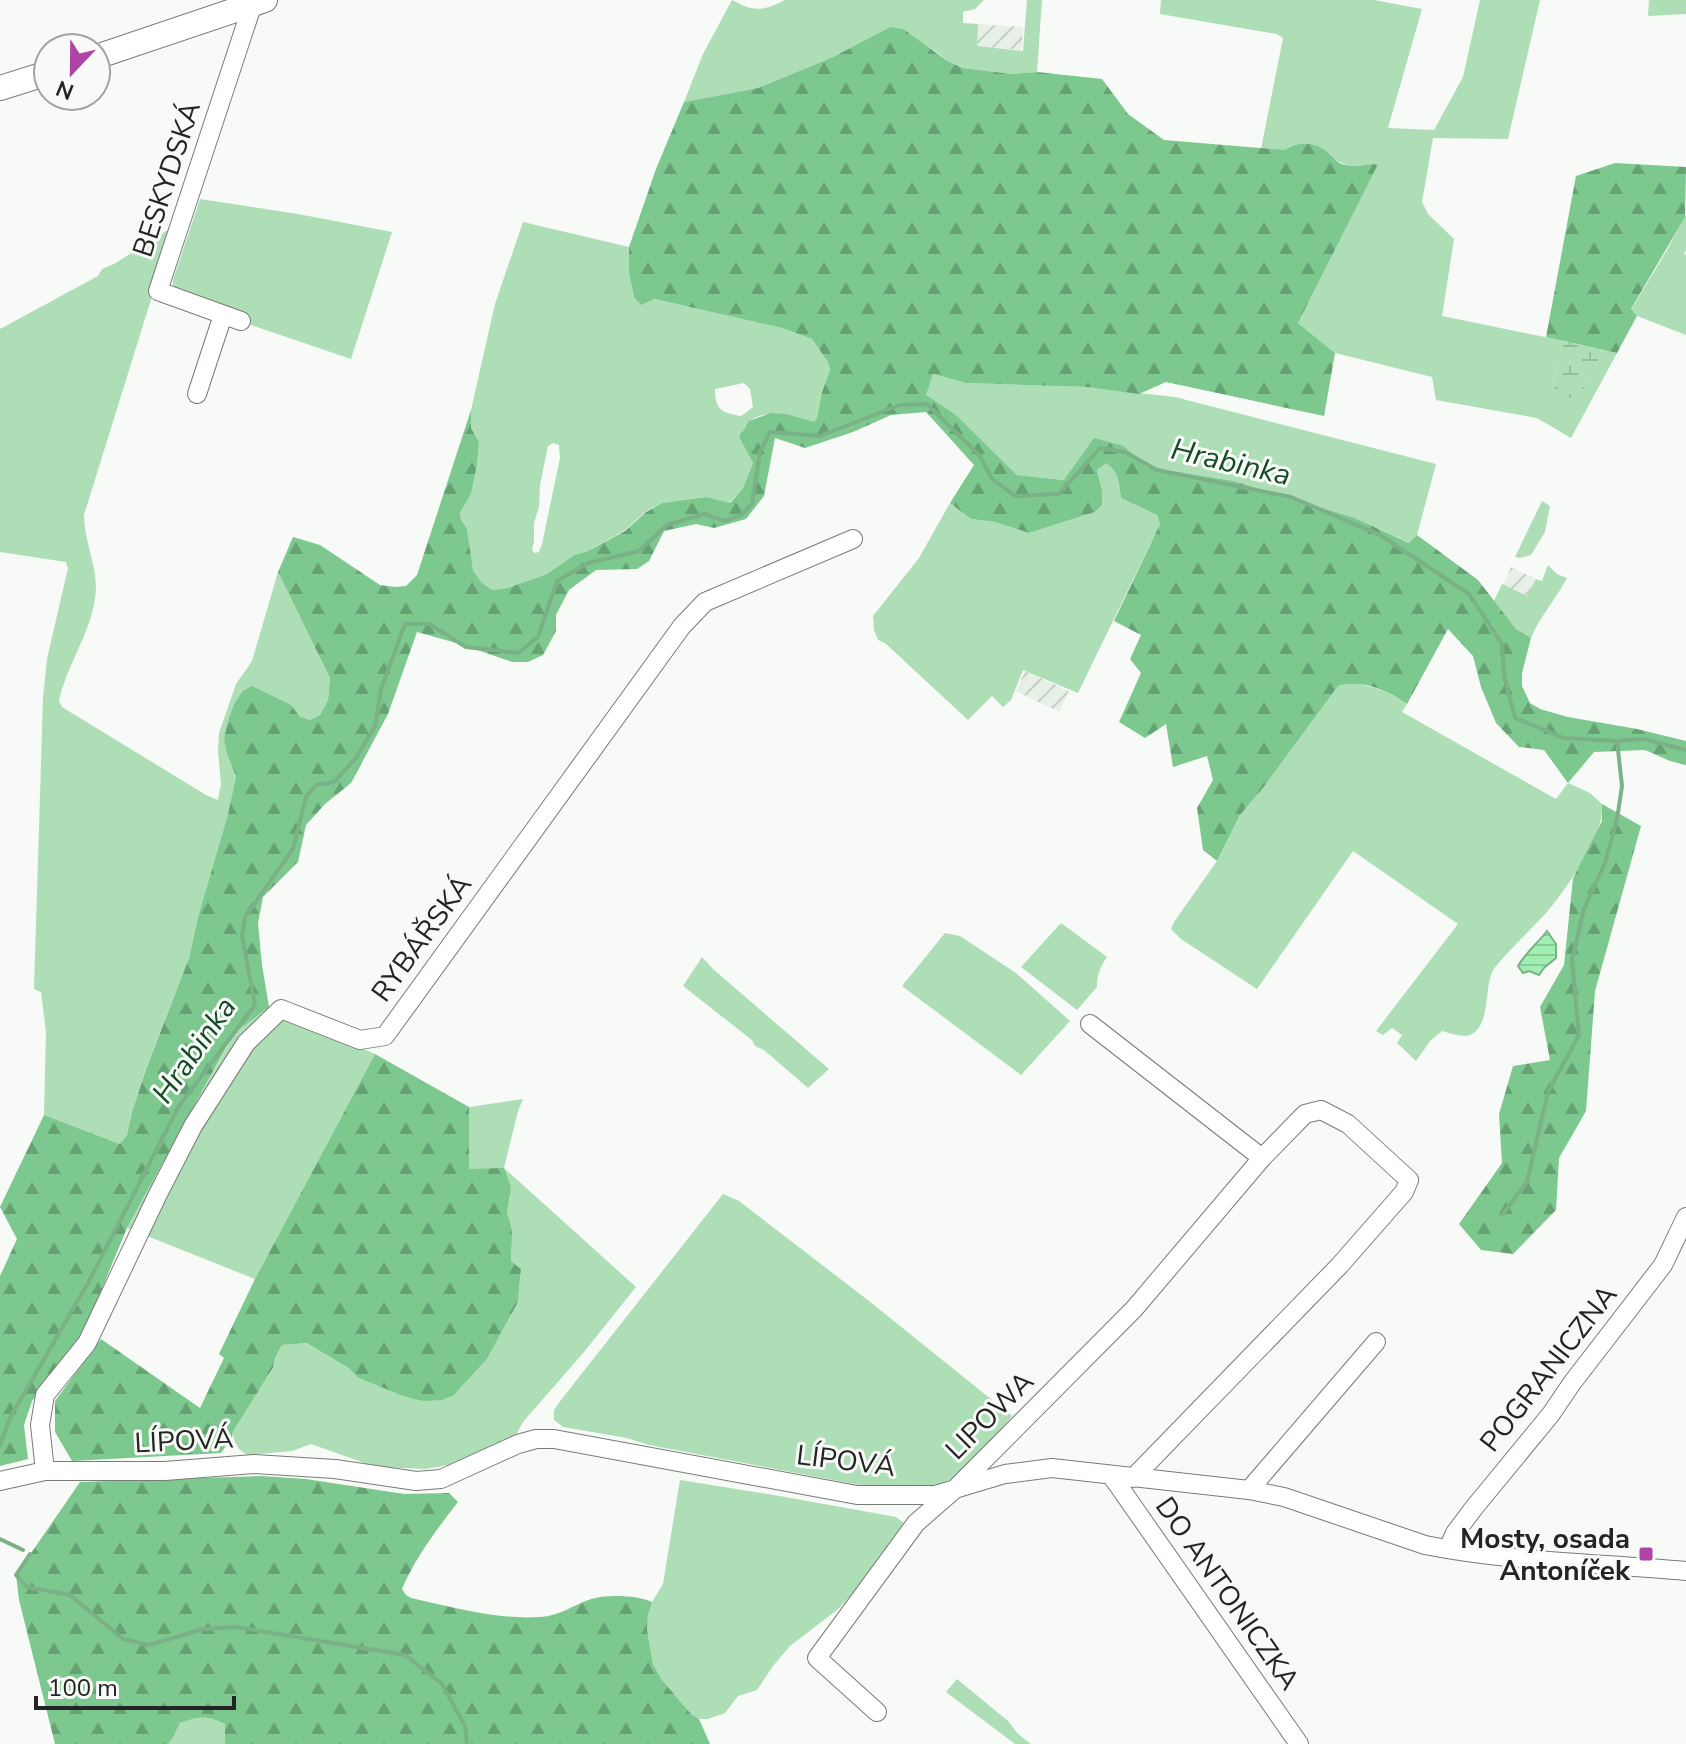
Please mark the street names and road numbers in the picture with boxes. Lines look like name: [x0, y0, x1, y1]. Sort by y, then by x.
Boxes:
street label: BESKYDSKÁ: [124, 97, 210, 262]
street label: RYBÁŘSKÁ: [363, 868, 481, 1010]
street label: POGRANICZNA: [1472, 1277, 1626, 1460]
street label: LIPOWA: [937, 1363, 1042, 1468]
street label: LÍPOVÁ: [134, 1419, 235, 1463]
street label: LÍPOVÁ: [794, 1436, 897, 1486]
street label: DO ANTONICZKA: [1146, 1489, 1308, 1698]

